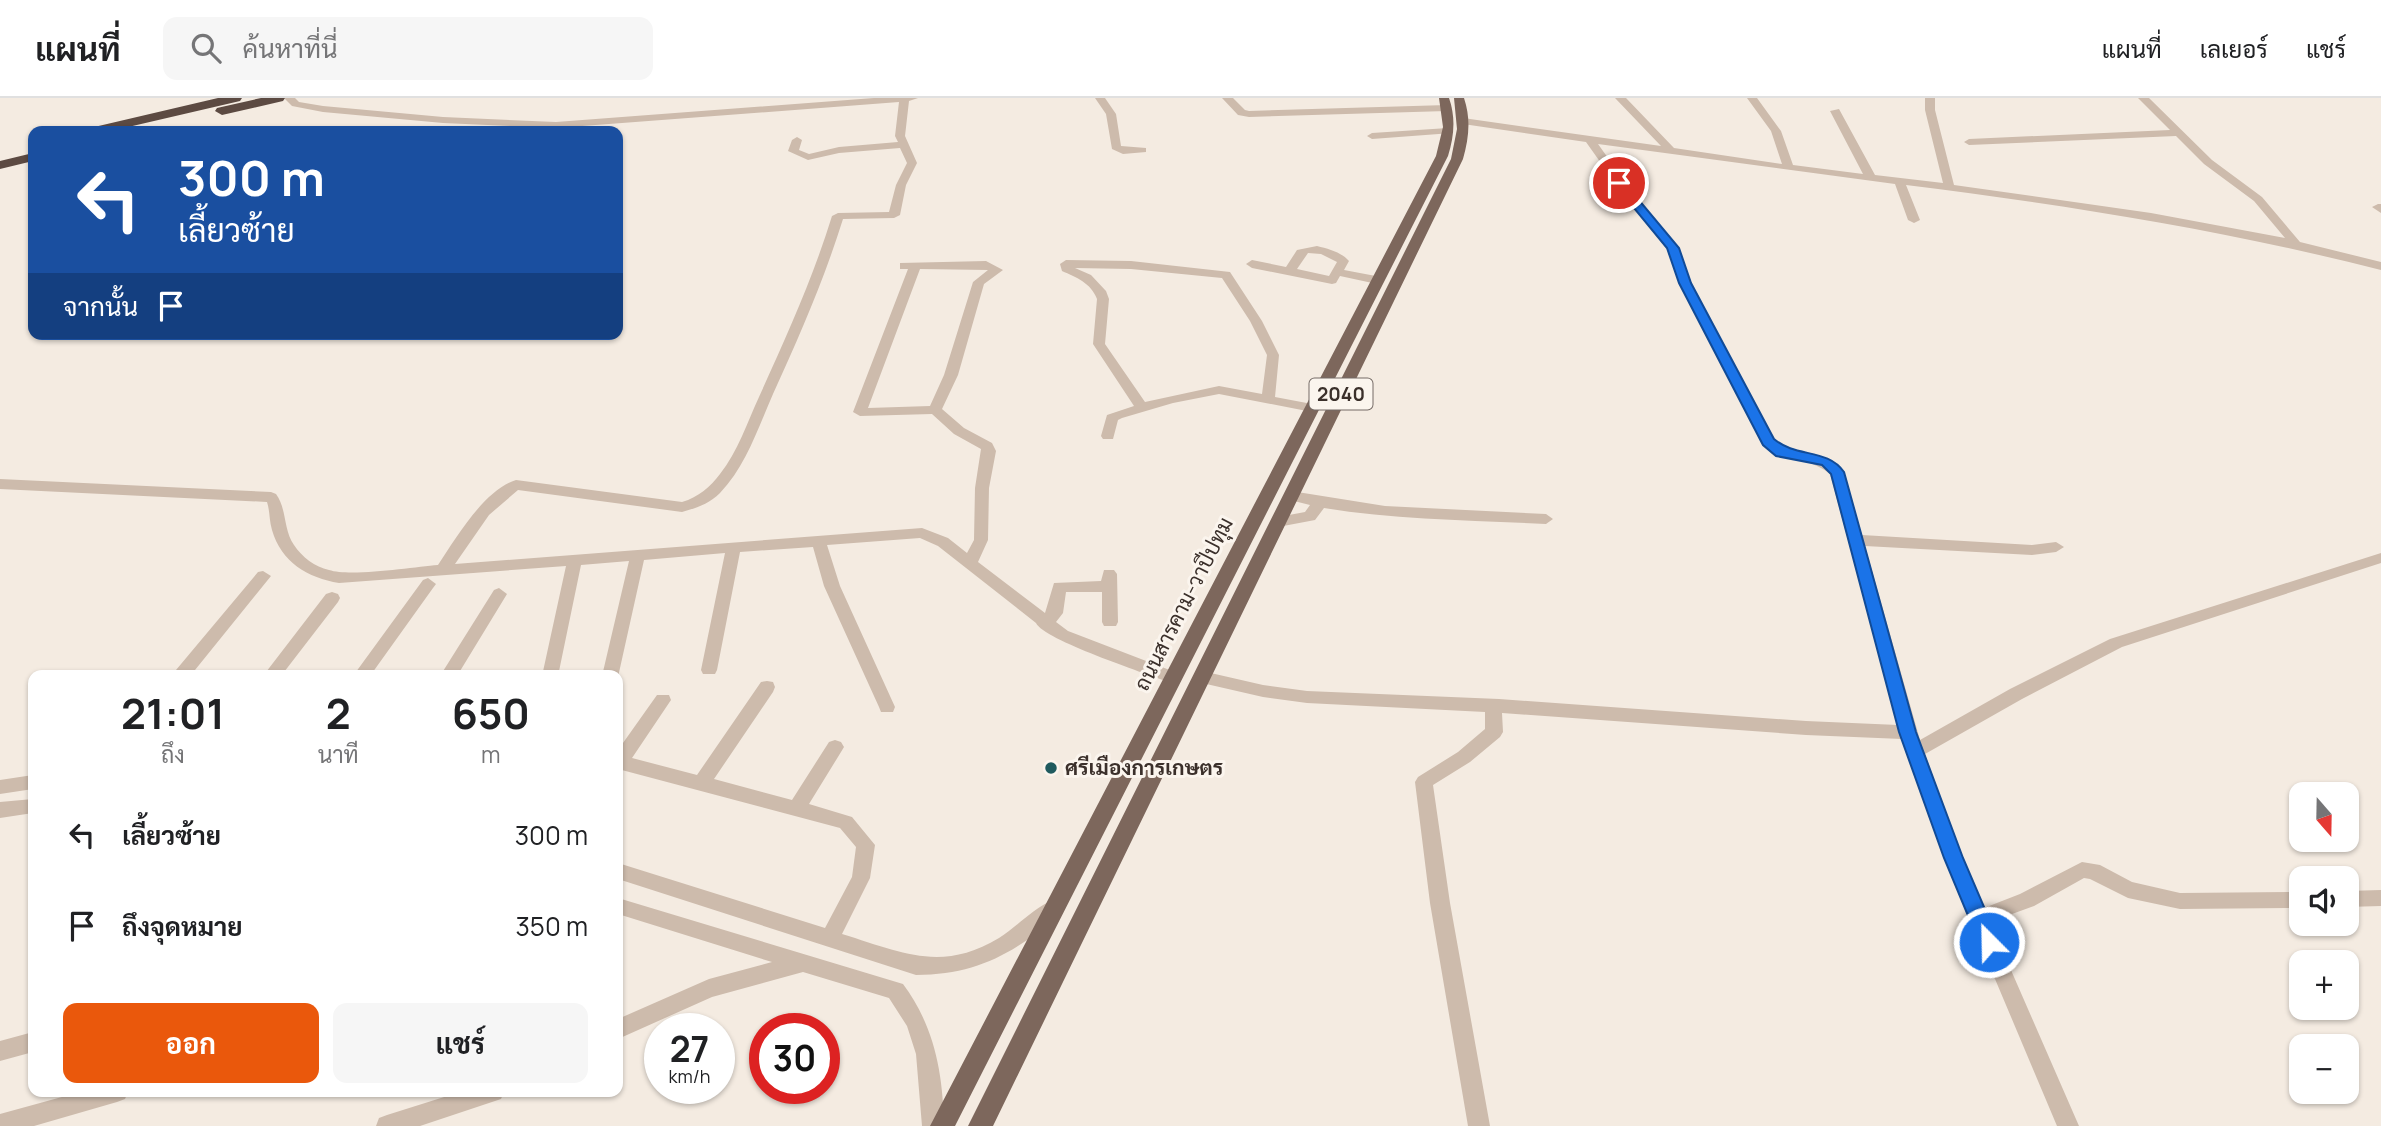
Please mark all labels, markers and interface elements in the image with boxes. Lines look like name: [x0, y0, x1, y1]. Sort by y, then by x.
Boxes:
search box: [163, 17, 653, 80]
text: แผนที่: [35, 26, 121, 71]
icon: search: [187, 29, 225, 67]
text: ค้นหาที่นี่: [243, 30, 338, 66]
text: แผนที่: [2102, 32, 2162, 65]
text: เลเยอร์: [2200, 32, 2268, 65]
text: แชร์: [2306, 32, 2346, 65]
text: 300 m: [178, 144, 325, 211]
pin: [1589, 153, 1649, 213]
icon: left: [63, 154, 154, 245]
icon: arrive: [1600, 164, 1638, 202]
text: เลี้ยวซ้าย: [178, 208, 295, 252]
icon: arrive: [152, 287, 190, 325]
text: จากนั้น: [63, 288, 138, 324]
road number: 2040: [1310, 378, 1372, 410]
street label: ถนนสารคาม-วาปีปทุม: [1127, 512, 1240, 696]
text: 21:01: [121, 684, 225, 742]
text: 2: [326, 684, 351, 742]
text: 650: [452, 684, 530, 742]
text: ถึง: [161, 738, 185, 770]
text: นาที: [318, 738, 359, 770]
text: m: [481, 738, 501, 770]
place label: ศรีเมืองการเกษตร: [1065, 753, 1223, 781]
marker: ศรีเมืองการเกษตร: [1043, 760, 1059, 776]
north arrow: [2289, 782, 2359, 852]
map controls: [2289, 782, 2359, 1104]
icon: left: [63, 816, 101, 854]
text: เลี้ยวซ้าย: [122, 817, 221, 853]
text: 300 m: [515, 817, 588, 853]
button: sound: [2289, 866, 2359, 936]
position arrow: [1952, 905, 2026, 979]
icon: arrive: [63, 907, 101, 945]
text: ถึงจุดหมาย: [122, 908, 243, 944]
text: 350 m: [515, 908, 588, 944]
button: +: [2289, 950, 2359, 1020]
button: ออก: [63, 1003, 319, 1083]
button: แชร์: [333, 1003, 588, 1083]
speed limit sign: 30: [749, 1013, 840, 1104]
text: 27: [670, 1025, 709, 1073]
button: −: [2289, 1034, 2359, 1104]
text: km/h: [669, 1064, 710, 1088]

